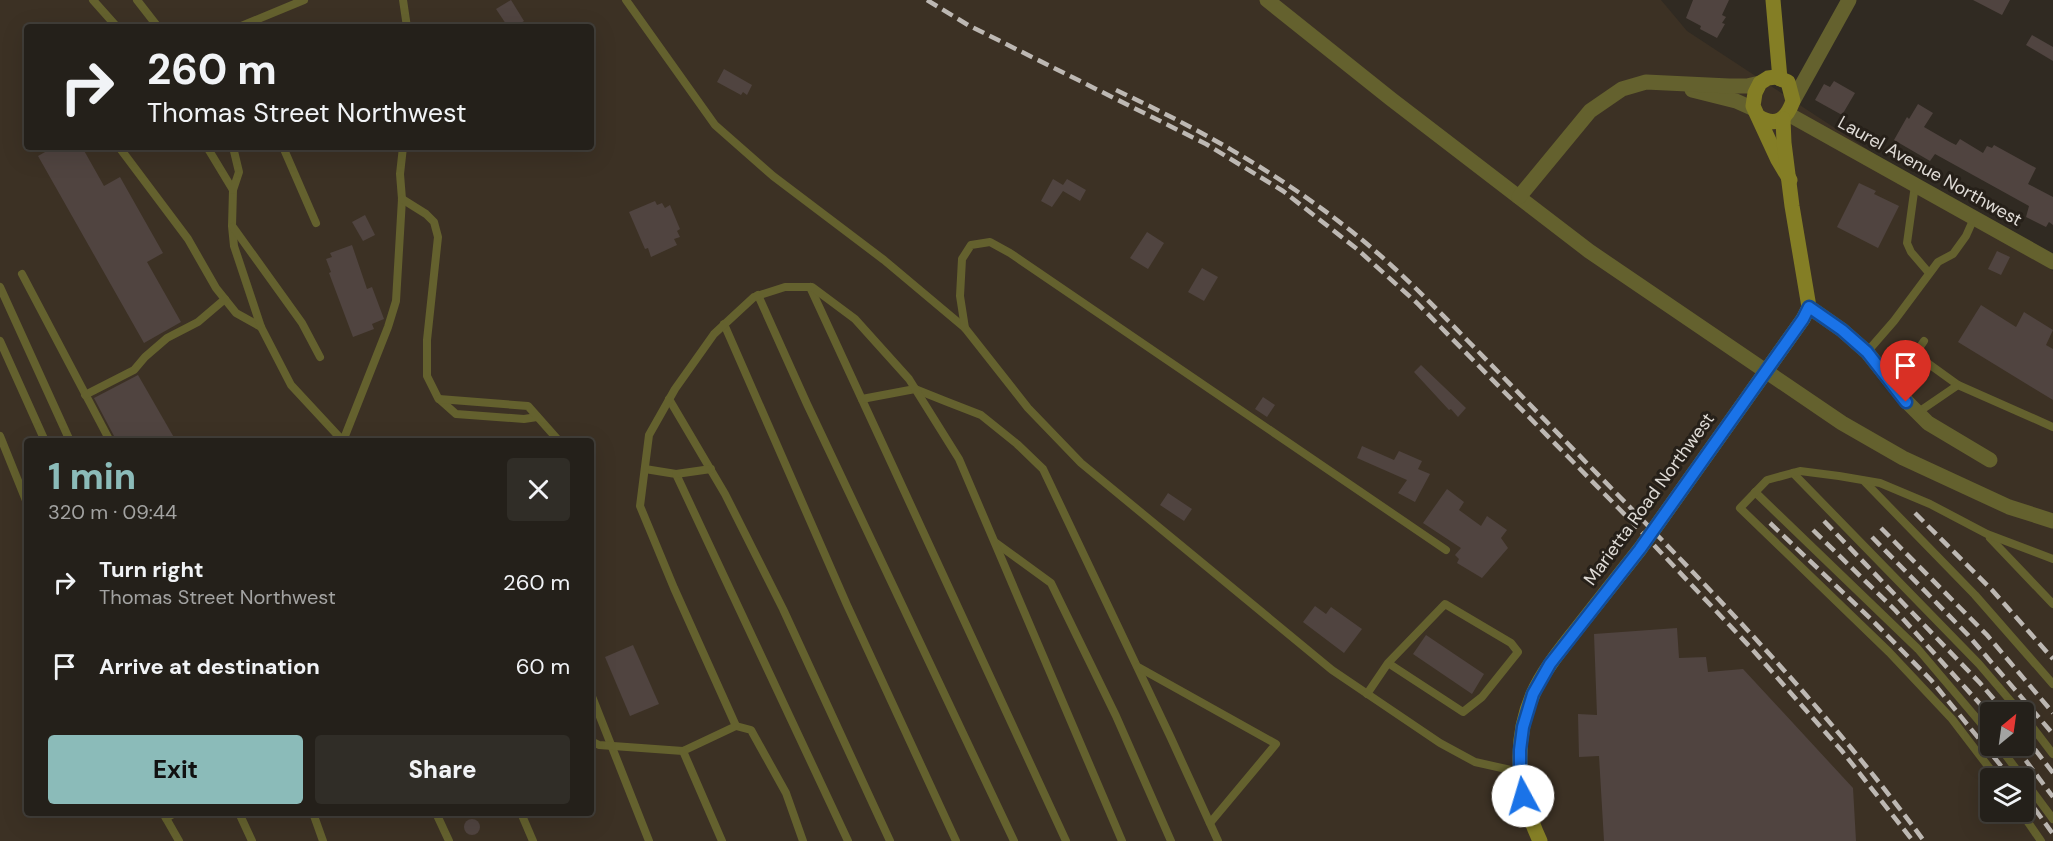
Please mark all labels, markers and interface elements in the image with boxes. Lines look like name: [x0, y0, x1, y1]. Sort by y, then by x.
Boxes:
text: 260 m: [147, 42, 277, 97]
icon: right: [48, 48, 126, 126]
text: Thomas Street Northwest: [147, 95, 467, 130]
street label: Laurel Avenue Northwest: [1833, 110, 2027, 232]
pin: [1880, 340, 1931, 402]
icon: arrive: [1889, 349, 1922, 382]
street label: Marietta Road Northwest: [1578, 408, 1720, 590]
text: 1 min: [48, 453, 136, 500]
button: close: [507, 458, 570, 521]
text: 320 m · 09:44: [48, 499, 177, 525]
text: Turn right: [99, 555, 204, 584]
icon: right: [48, 566, 81, 599]
text: 260 m: [503, 568, 570, 597]
text: Thomas Street Northwest: [99, 584, 336, 610]
icon: arrive: [48, 650, 81, 683]
text: Arrive at destination: [99, 652, 320, 681]
text: 60 m: [516, 652, 570, 681]
north arrow: [1980, 702, 2034, 756]
map controls: [1980, 702, 2034, 822]
button: Exit: [48, 735, 303, 804]
button: Share: [315, 735, 570, 804]
position arrow: [1491, 764, 1555, 828]
button: layers: [1980, 768, 2034, 822]

